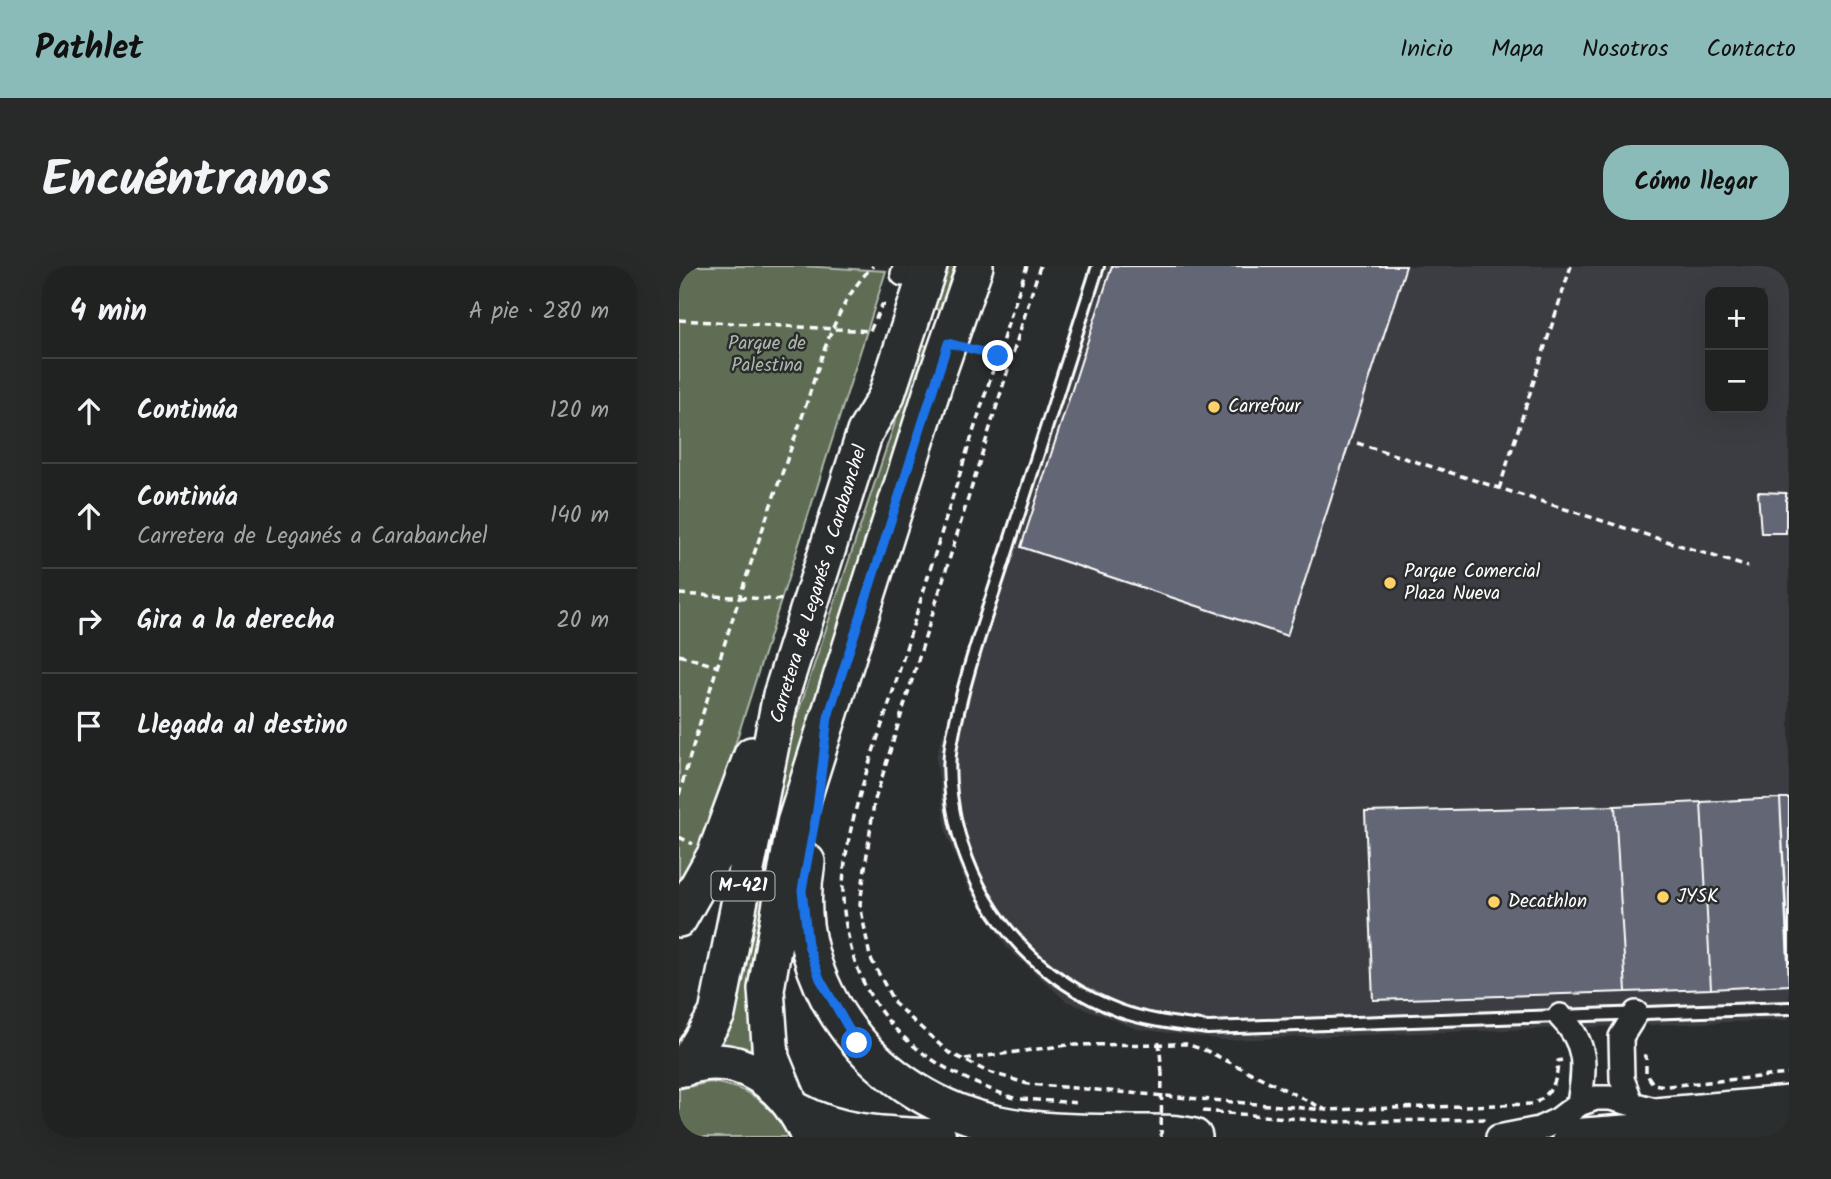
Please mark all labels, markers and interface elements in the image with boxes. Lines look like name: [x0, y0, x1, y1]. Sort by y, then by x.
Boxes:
text: Pathlet: [35, 23, 143, 76]
text: Inicio: [1400, 30, 1453, 69]
text: Mapa: [1491, 30, 1544, 69]
text: Nosotros: [1582, 30, 1669, 69]
text: Contacto: [1707, 30, 1796, 69]
text: Encuéntranos: [42, 143, 331, 221]
button: Cómo llegar: [1603, 145, 1789, 220]
map controls: [1705, 287, 1768, 413]
button: +: [1705, 287, 1768, 350]
text: 4 min: [70, 288, 147, 336]
text: A pie · 280 m: [469, 294, 609, 330]
park label: Parque de Palestina: [728, 329, 806, 381]
route end: [982, 340, 1013, 371]
button: −: [1705, 350, 1768, 413]
text: Continúa: [137, 390, 238, 432]
icon: ahead: [70, 392, 108, 430]
place label: Carrefour: [1228, 392, 1302, 422]
text: 120 m: [549, 393, 609, 429]
marker: Carrefour: [1206, 399, 1222, 415]
street label: Carretera de Leganés a Carabanchel: [762, 441, 876, 727]
text: Continúa: [137, 477, 238, 519]
icon: ahead: [70, 497, 108, 535]
text: 140 m: [550, 498, 609, 534]
text: Carretera de Leganés a Carabanchel: [137, 519, 488, 555]
place label: Parque Comercial Plaza Nueva: [1404, 557, 1541, 609]
marker: Parque Comercial Plaza Nueva: [1382, 575, 1398, 591]
text: Gira a la derecha: [137, 600, 335, 642]
icon: right: [70, 602, 108, 640]
text: 20 m: [557, 603, 609, 639]
text: Llegada al destino: [137, 705, 348, 747]
icon: arrive: [70, 707, 108, 745]
road number: M-421: [711, 872, 775, 900]
place label: JYSK: [1677, 882, 1719, 912]
place label: Decathlon: [1508, 887, 1587, 917]
marker: JYSK: [1655, 889, 1671, 905]
marker: Decathlon: [1486, 894, 1502, 910]
route start: [841, 1027, 872, 1058]

